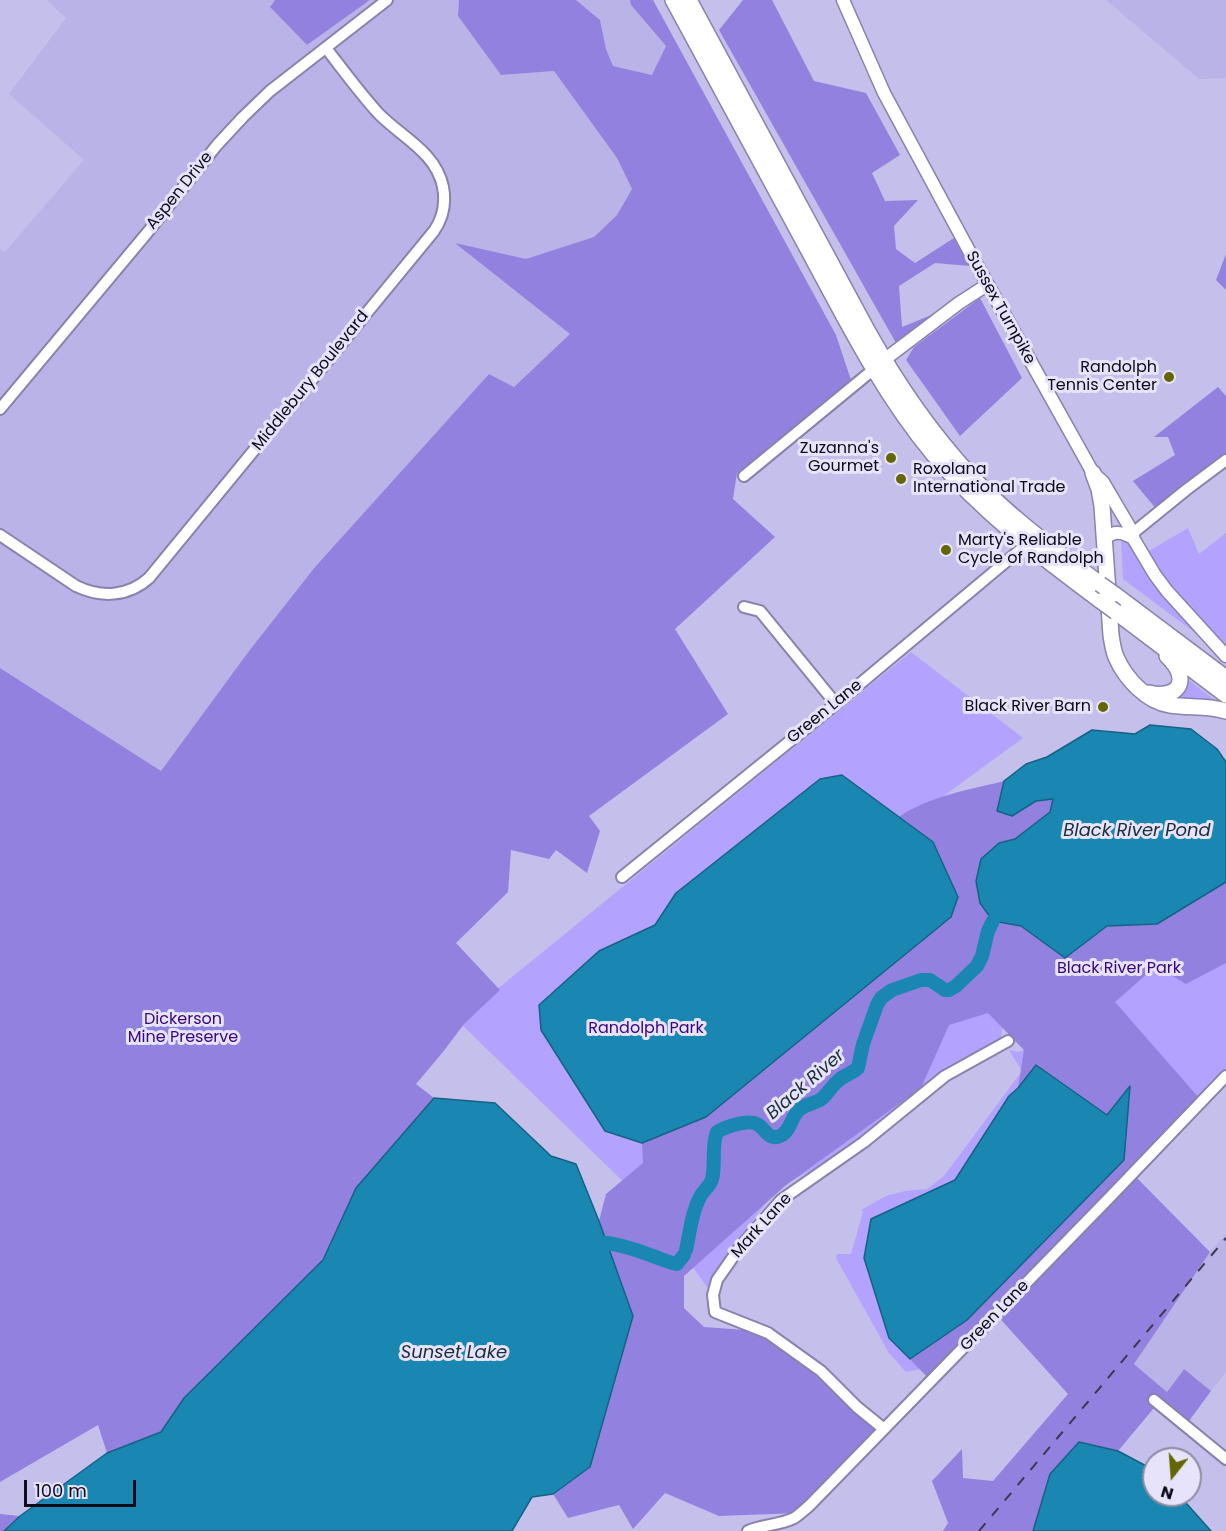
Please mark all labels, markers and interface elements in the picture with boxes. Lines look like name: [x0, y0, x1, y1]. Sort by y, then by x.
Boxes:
street label: Aspen Drive: [143, 148, 217, 234]
street label: Sussex Turnpike: [961, 248, 1039, 368]
street label: Middlebury Boulevard: [249, 307, 373, 455]
place label: Randolph Tennis Center: [1047, 358, 1157, 396]
marker: Randolph Tennis Center: [1162, 370, 1176, 384]
place label: Zuzanna's Gourmet: [800, 439, 879, 477]
marker: Zuzanna's Gourmet: [884, 451, 898, 465]
place label: Roxolana International Trade: [913, 460, 1065, 498]
marker: Roxolana International Trade: [894, 472, 908, 486]
place label: Marty's Reliable Cycle of Randolph: [958, 531, 1104, 569]
marker: Marty's Reliable Cycle of Randolph: [939, 543, 953, 557]
street label: Green Lane: [784, 676, 866, 748]
place label: Black River Barn: [965, 697, 1091, 717]
marker: Black River Barn: [1096, 700, 1110, 714]
water label: Black River Pond: [1063, 820, 1211, 842]
park label: Black River Park: [1057, 959, 1181, 979]
park label: Dickerson Mine Preserve: [128, 1010, 238, 1048]
park label: Randolph Park: [588, 1019, 704, 1039]
water label: Black River: [762, 1045, 850, 1125]
street label: Mark Lane: [728, 1189, 796, 1263]
street label: Green Lane: [957, 1277, 1033, 1355]
water label: Sunset Lake: [401, 1342, 507, 1364]
north arrow: [1142, 1447, 1202, 1507]
scale bar: [27, 1468, 140, 1506]
text: 100 m: [35, 1478, 87, 1503]
text: N: [1158, 1480, 1176, 1506]

